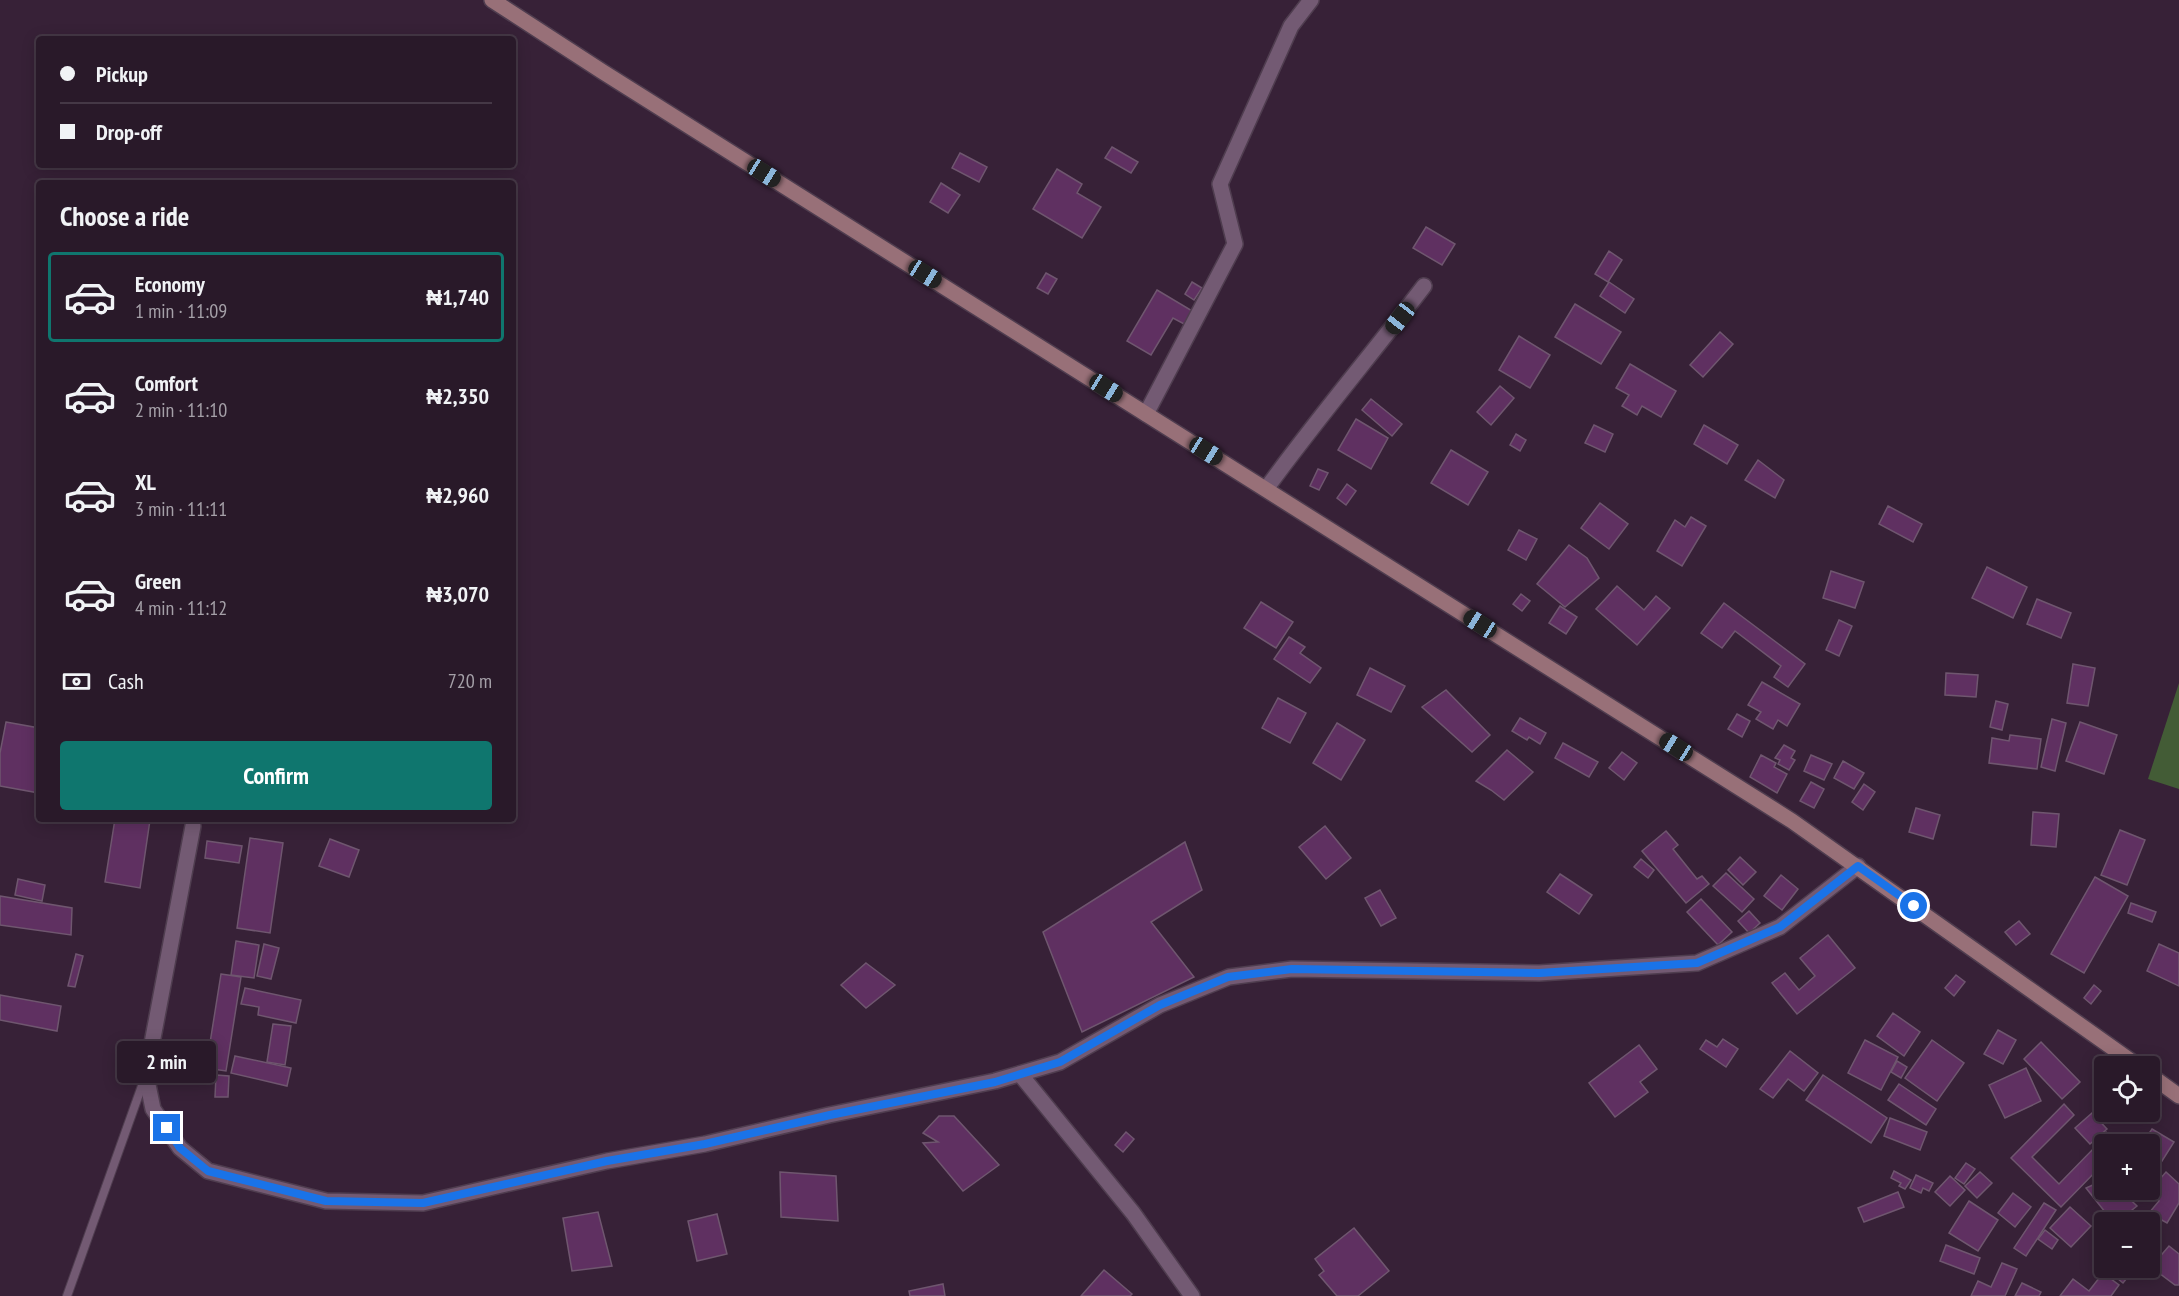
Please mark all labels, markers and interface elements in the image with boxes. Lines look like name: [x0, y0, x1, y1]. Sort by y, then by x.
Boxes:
text: Pickup: [96, 60, 148, 88]
text: Drop-off: [96, 118, 162, 146]
car: [744, 156, 784, 190]
text: Choose a ride: [60, 199, 189, 233]
car: [905, 257, 945, 291]
icon: car: [63, 270, 117, 324]
text: Economy: [135, 270, 205, 298]
text: ₦1,740: [426, 283, 489, 311]
text: 1 min · 11:09: [135, 298, 227, 324]
car: [1382, 298, 1418, 338]
icon: car: [63, 369, 117, 423]
text: Comfort: [135, 369, 198, 397]
car: [1086, 371, 1126, 405]
text: ₦2,350: [426, 382, 489, 410]
text: 2 min · 11:10: [135, 397, 227, 423]
car: [1186, 434, 1226, 468]
icon: car: [63, 468, 117, 522]
text: XL: [135, 468, 156, 496]
text: ₦2,960: [426, 481, 489, 509]
text: 3 min · 11:11: [135, 496, 227, 522]
icon: car: [63, 567, 117, 621]
text: Green: [135, 567, 181, 595]
text: ₦3,070: [426, 580, 489, 608]
text: 4 min · 11:12: [135, 595, 227, 621]
car: [1460, 607, 1500, 641]
icon: cash: [60, 665, 93, 698]
text: Cash: [108, 667, 144, 695]
text: 720 m: [448, 668, 492, 694]
car: [1656, 730, 1696, 764]
button: Confirm: [60, 741, 492, 810]
route start: [1900, 892, 1927, 919]
callout: 2 min: [118, 1041, 216, 1083]
text: 2 min: [146, 1049, 187, 1075]
map controls: [2094, 1056, 2160, 1278]
button: locate: [2094, 1056, 2160, 1122]
route end: [153, 1114, 180, 1141]
button: +: [2094, 1134, 2160, 1200]
button: −: [2094, 1212, 2160, 1278]

